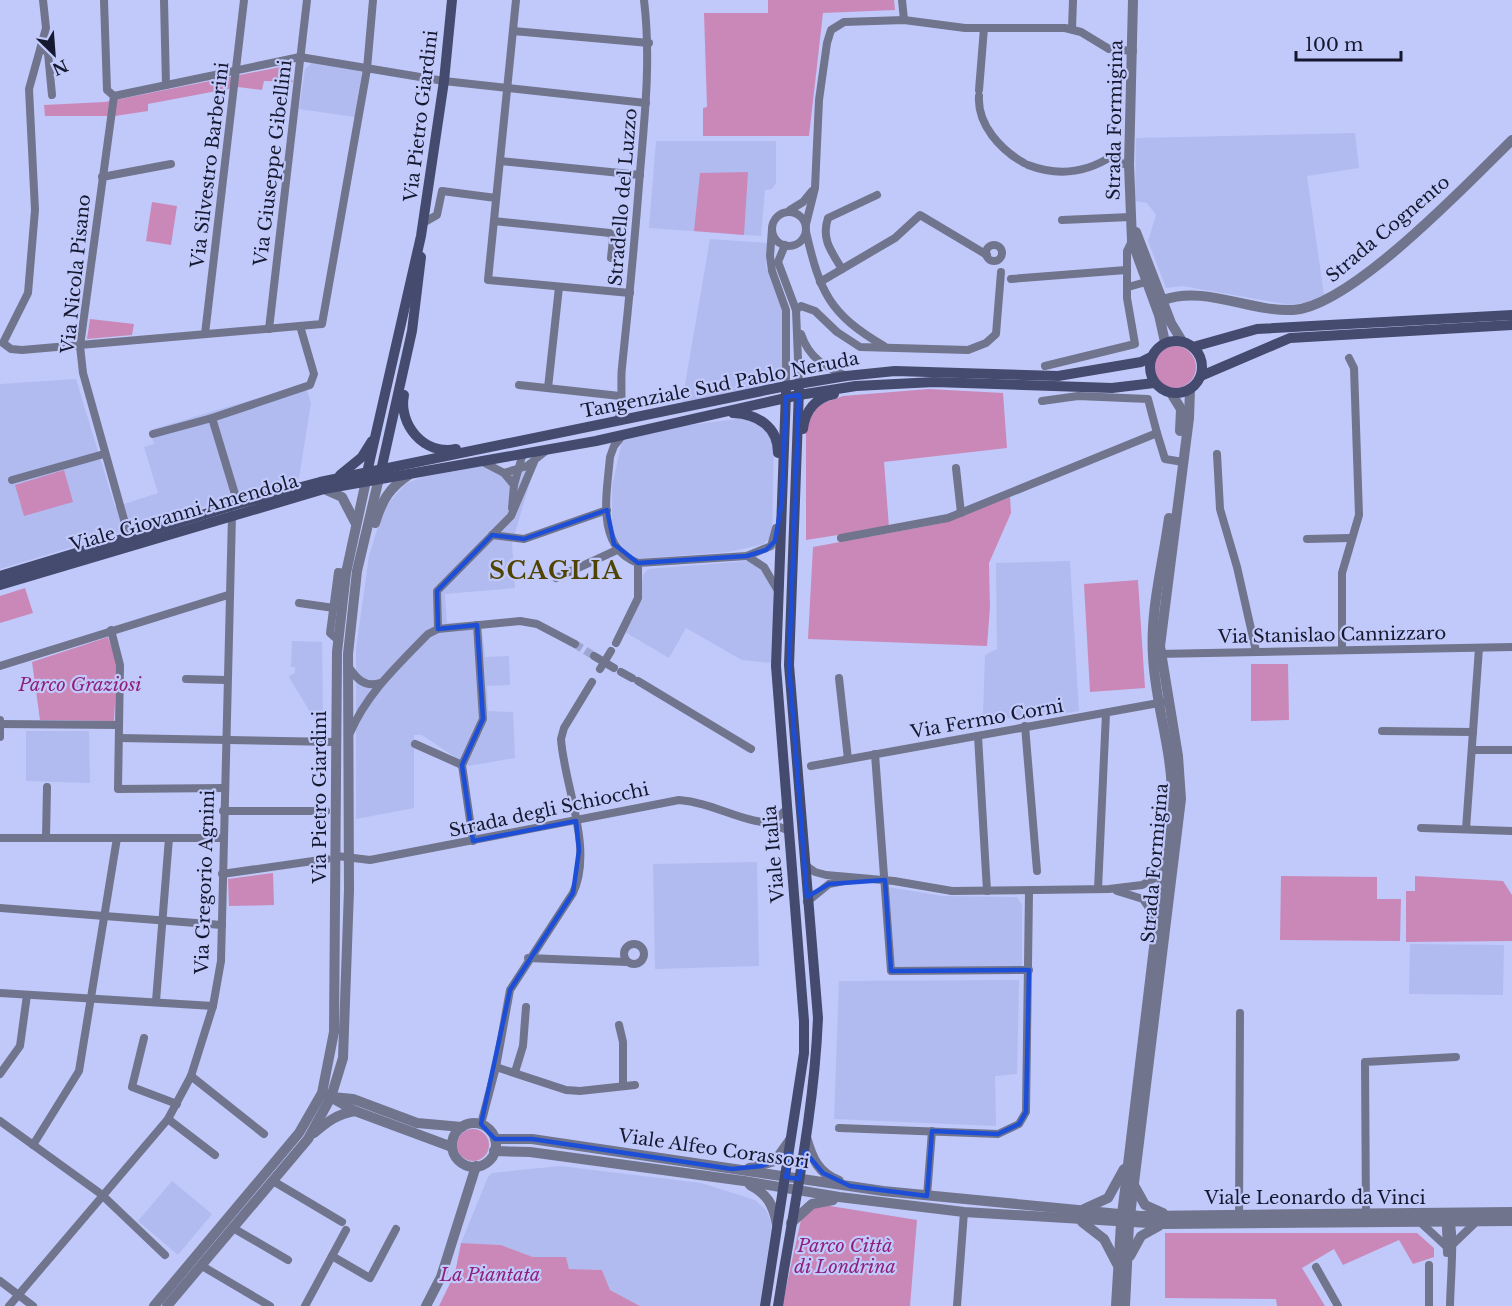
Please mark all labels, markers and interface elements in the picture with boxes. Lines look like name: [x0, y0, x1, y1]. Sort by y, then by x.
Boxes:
north arrow: [24, 24, 84, 84]
scale bar: [1296, 24, 1401, 62]
street label: Via Pietro Giardini: [399, 29, 442, 204]
text: 100 m: [1305, 34, 1363, 56]
street label: Strada Formigina: [1103, 40, 1127, 200]
text: N: [49, 55, 71, 80]
street label: Via Giuseppe Gibellini: [249, 59, 297, 268]
street label: Via Silvestro Barberini: [186, 61, 234, 270]
street label: Stradello del Luzzo: [604, 107, 642, 287]
street label: Strada Cognento: [1322, 171, 1454, 287]
street label: Via Nicola Pisano: [57, 193, 95, 356]
street label: Tangenziale Sud Pablo Neruda: [579, 347, 861, 423]
street label: Viale Giovanni Amendola: [66, 470, 301, 556]
district label: SCAGLIA: [489, 556, 623, 585]
street label: Via Stanislao Cannizzaro: [1217, 622, 1446, 648]
park label: Parco Graziosi: [18, 674, 142, 696]
street label: Via Fermo Corni: [908, 695, 1065, 743]
street label: Via Pietro Giardini: [309, 711, 331, 884]
street label: Strada degli Schiocchi: [447, 778, 651, 842]
street label: Strada Formigina: [1137, 782, 1173, 944]
street label: Via Gregorio Agnini: [191, 789, 219, 976]
street label: Viale Italia: [759, 805, 789, 904]
street label: Viale Alfeo Corassori: [616, 1125, 811, 1173]
street label: Viale Leonardo da Vinci: [1203, 1187, 1426, 1209]
park label: Parco Città di Londrina: [794, 1235, 896, 1278]
park label: La Piantata: [439, 1264, 540, 1286]

